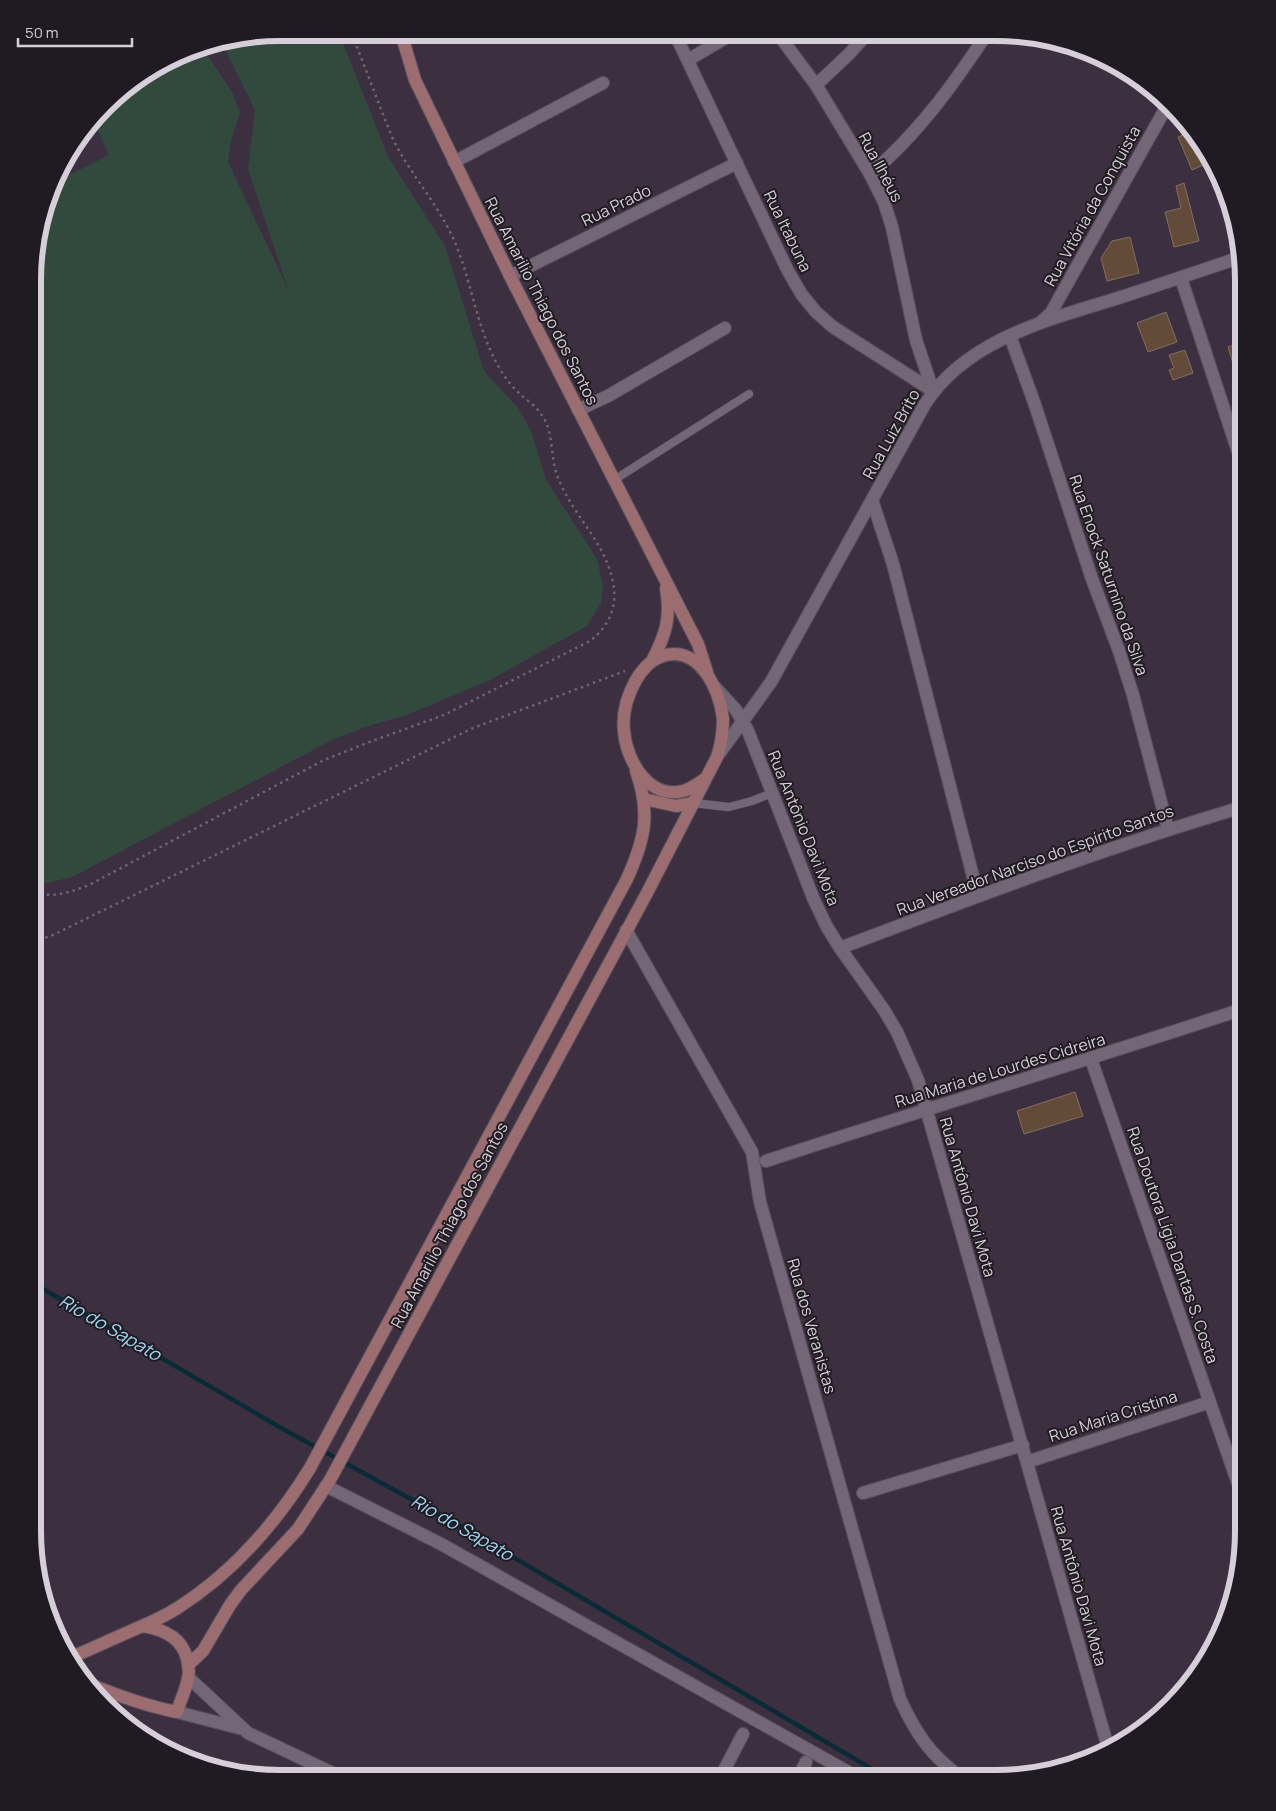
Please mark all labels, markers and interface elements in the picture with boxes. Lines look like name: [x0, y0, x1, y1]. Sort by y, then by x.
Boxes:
scale bar: [18, 15, 131, 47]
text: 50 m: [25, 22, 59, 43]
street label: Rua Vitória da Conquista: [1039, 122, 1145, 290]
street label: Rua Ilhéus: [853, 128, 909, 206]
street label: Rua Prado: [578, 179, 654, 231]
street label: Rua Itabuna: [759, 187, 817, 275]
street label: Rua Amarilio Thiago dos Santos: [480, 193, 604, 409]
street label: Rua Luiz Brito: [857, 385, 925, 483]
street label: Rua Enock Saturnino da Silva: [1064, 472, 1154, 678]
street label: Rua Antônio Davi Mota: [763, 747, 845, 909]
street label: Rua Vereador Narciso do Espírito Santos: [893, 799, 1177, 921]
street label: Rua Maria de Lourdes Cidreira: [892, 1028, 1108, 1112]
street label: Rua Antônio Davi Mota: [935, 1114, 1001, 1280]
street label: Rua Amarilio Thiago dos Santos: [385, 1118, 513, 1332]
street label: Rua Doutora Lígia Dantas S. Costa: [1122, 1124, 1224, 1366]
street label: Rua dos Veranistas: [782, 1256, 842, 1396]
water label: Rio do Sapato: [55, 1288, 167, 1367]
street label: Rua Maria Cristina: [1046, 1385, 1180, 1447]
water label: Rio do Sapato: [407, 1488, 519, 1567]
street label: Rua Antônio Davi Mota: [1046, 1503, 1112, 1669]

